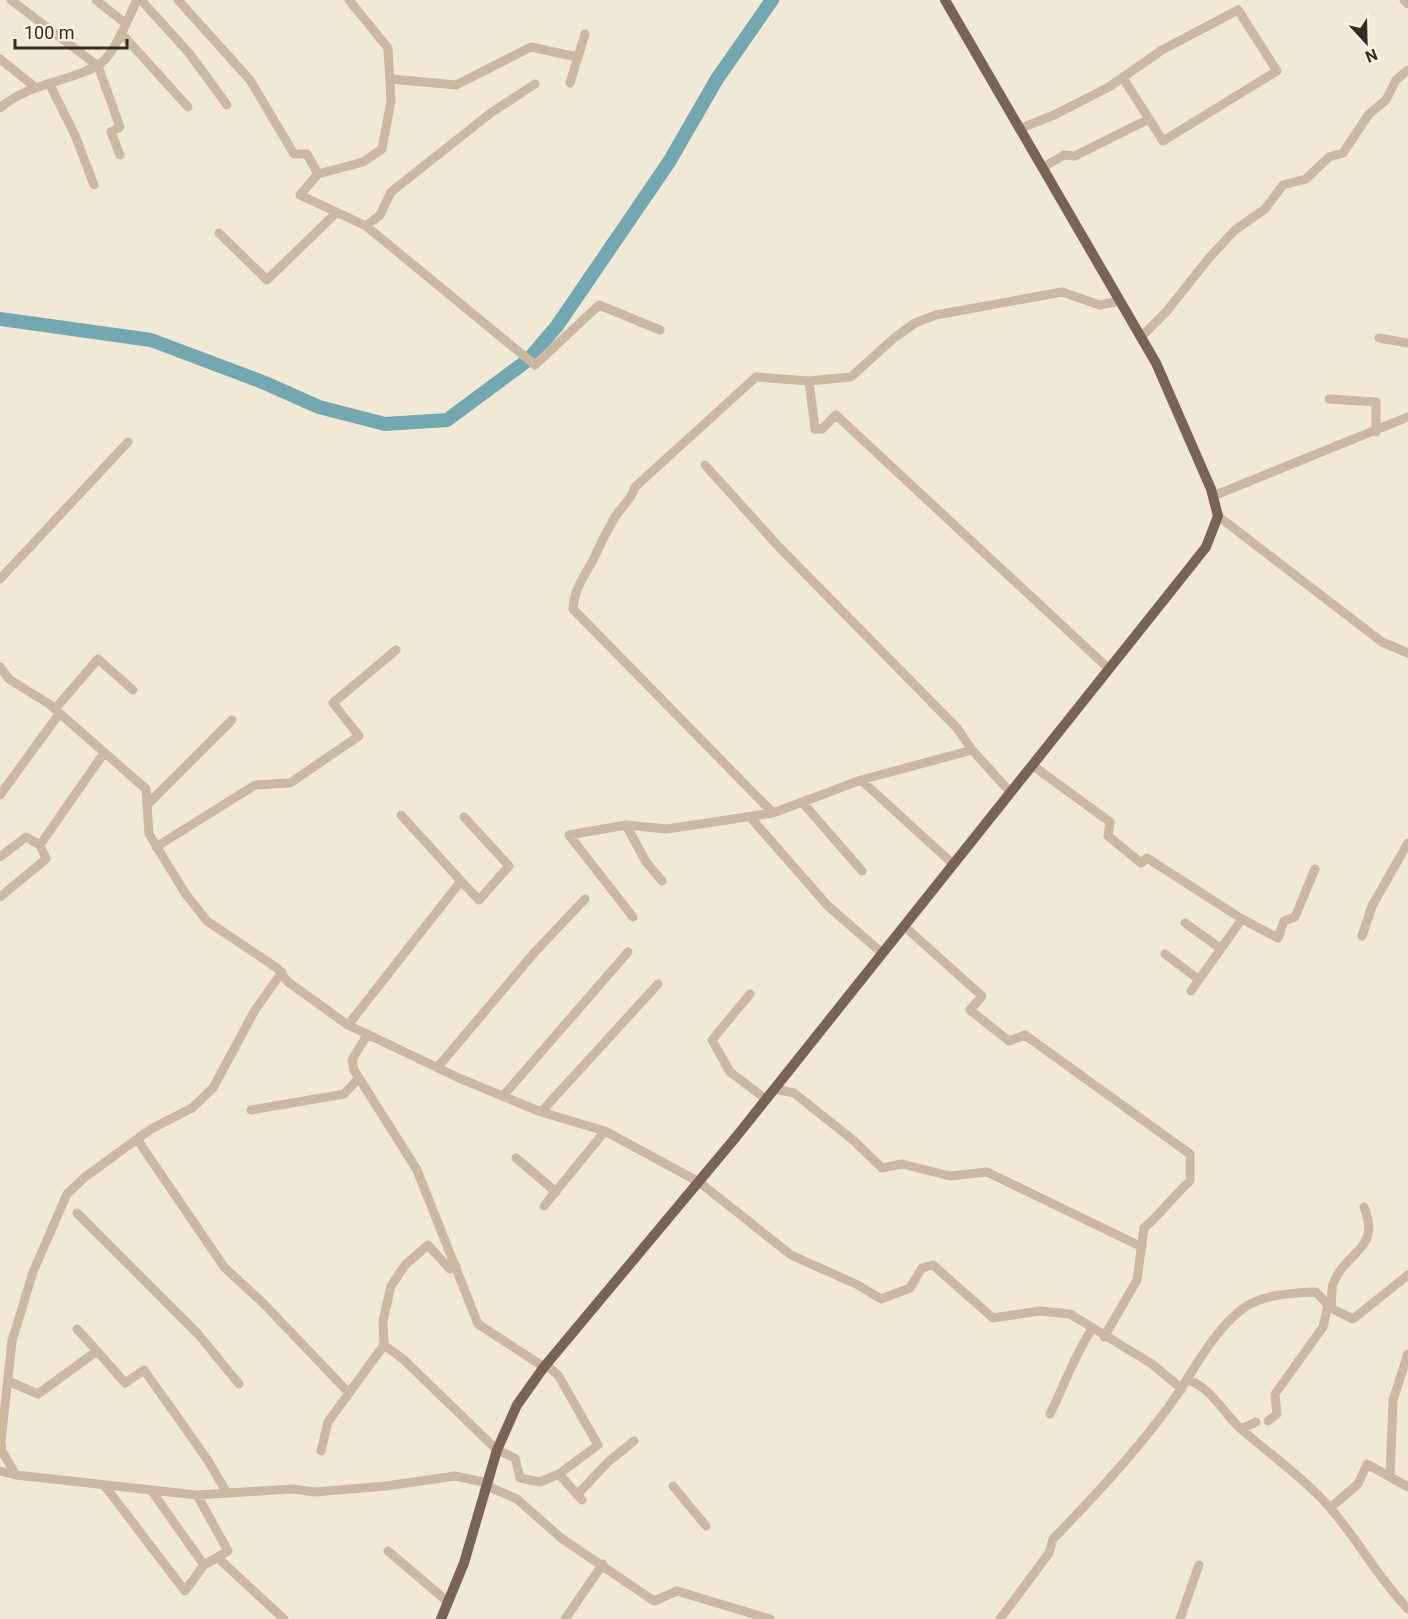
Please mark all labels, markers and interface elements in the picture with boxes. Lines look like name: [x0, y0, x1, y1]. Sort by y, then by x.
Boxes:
scale bar: [15, 12, 128, 50]
north arrow: [1336, 12, 1396, 72]
text: 100 m: [24, 22, 75, 43]
text: N: [1363, 45, 1380, 66]

